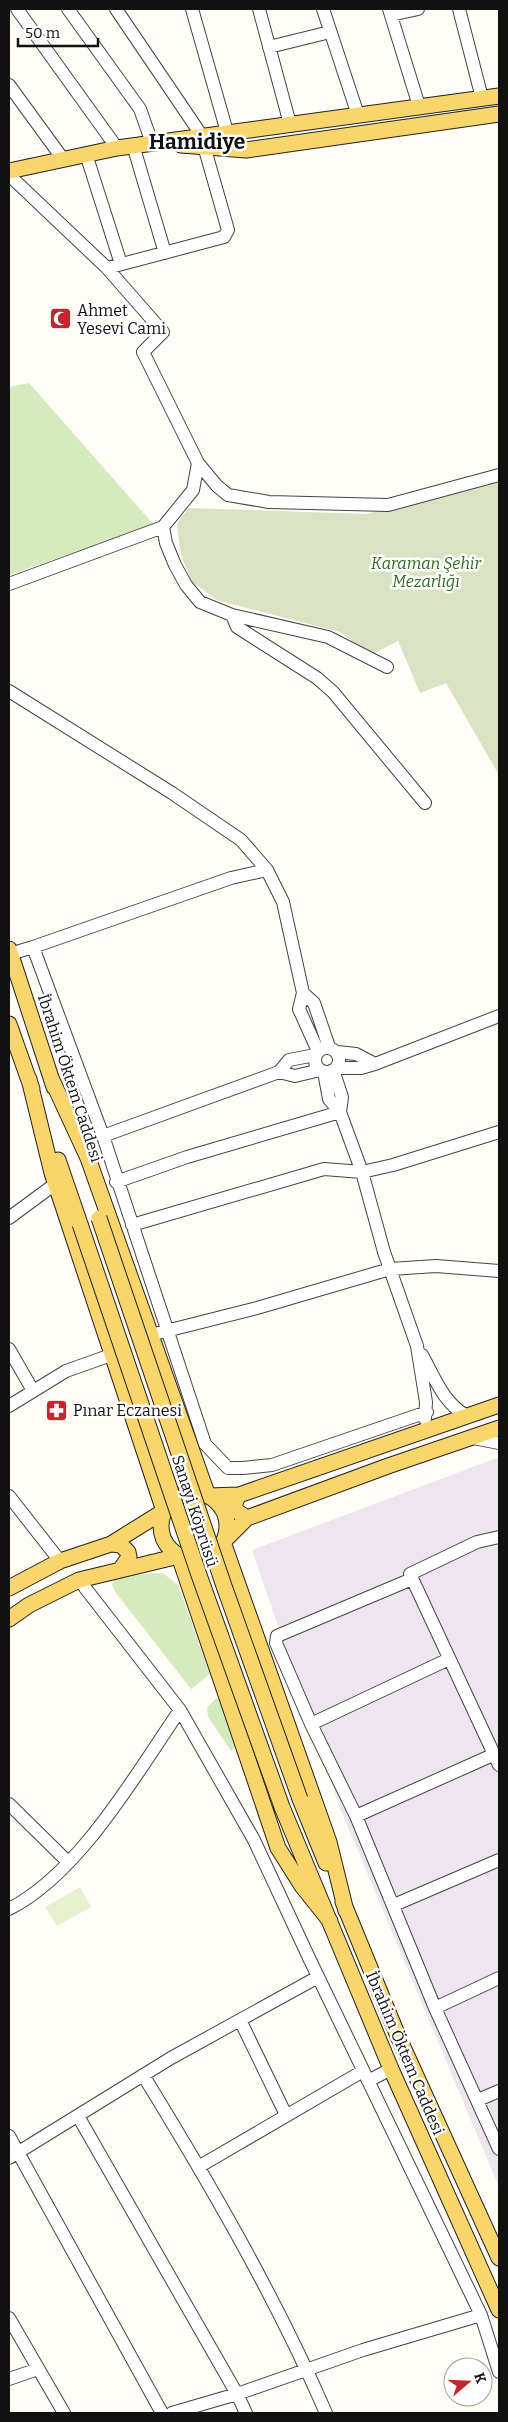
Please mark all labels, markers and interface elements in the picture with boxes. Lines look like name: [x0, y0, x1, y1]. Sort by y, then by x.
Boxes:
scale bar: [18, 15, 98, 47]
text: 50 m: [25, 24, 61, 42]
district label: Hamidiye: [149, 129, 245, 155]
place label: Ahmet Yesevi Cami: [77, 301, 166, 338]
mosque icon: Ahmet Yesevi Cami: [49, 307, 73, 331]
park label: Karaman Şehir Mezarlığı: [371, 554, 482, 591]
street label: İbrahim Öktem Caddesi: [34, 992, 106, 1165]
pharmacy icon: Pınar Eczanesi: [45, 1398, 69, 1422]
place label: Pınar Eczanesi: [73, 1401, 182, 1420]
street label: Sanayi Köprüsü: [168, 1453, 222, 1569]
street label: İbrahim Öktem Caddesi: [362, 1968, 448, 2138]
north arrow: [443, 2357, 493, 2407]
text: K: [470, 2370, 489, 2385]

